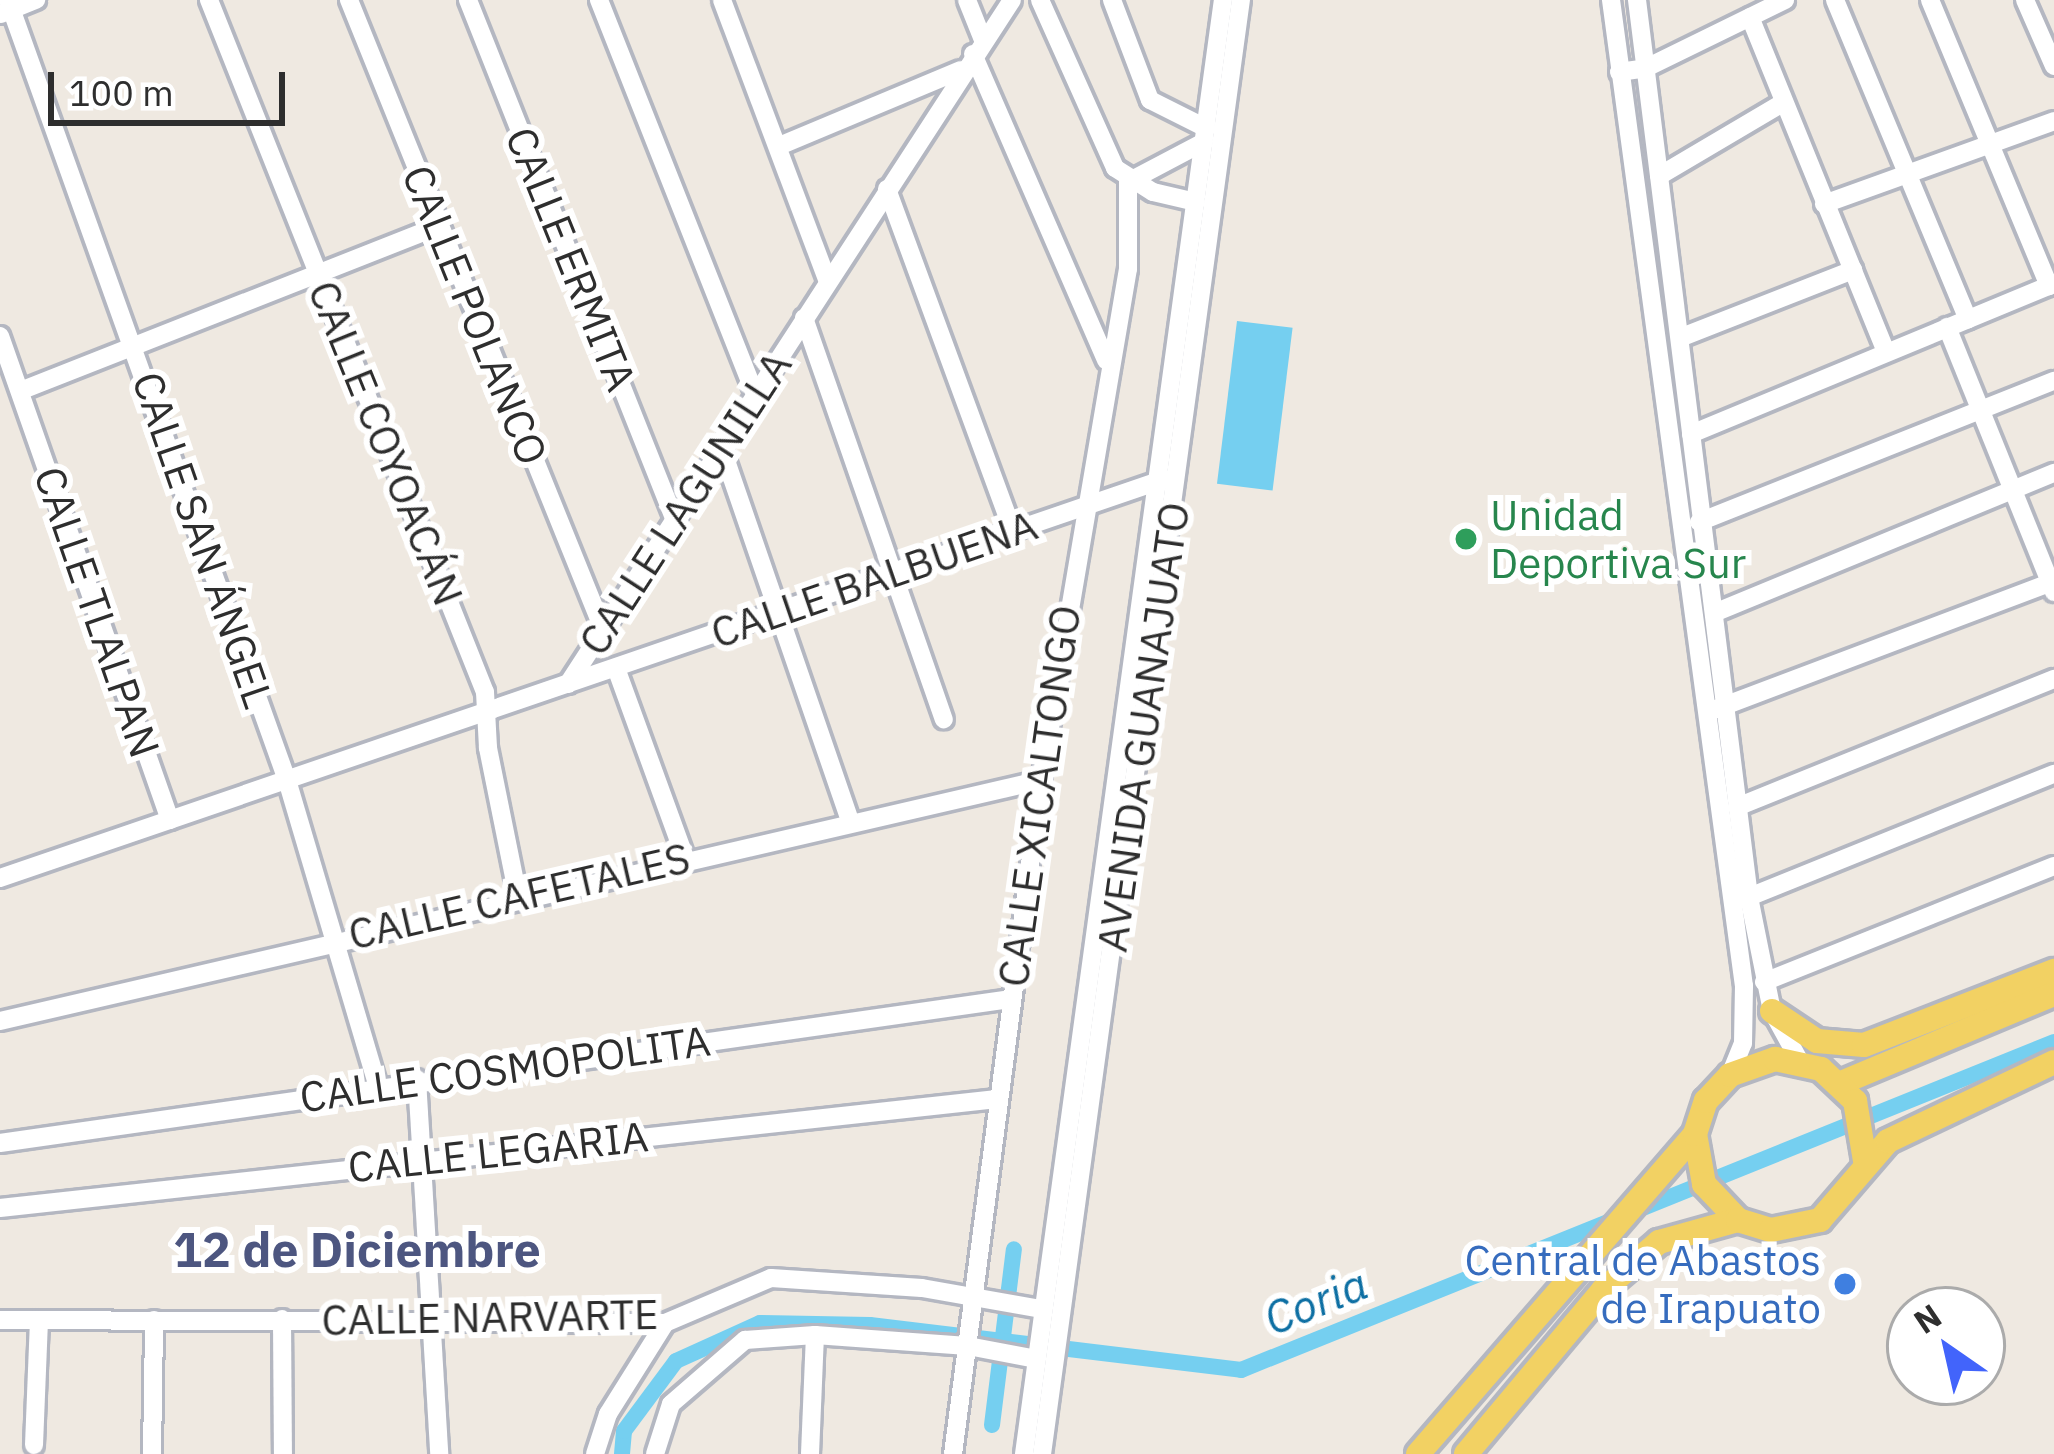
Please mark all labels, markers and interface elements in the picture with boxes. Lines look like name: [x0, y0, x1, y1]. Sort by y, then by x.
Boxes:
scale bar: [54, 48, 291, 122]
text: 100 m: [69, 69, 174, 116]
street label: CALLE ERMITA: [495, 120, 647, 398]
street label: CALLE POLANCO: [392, 158, 558, 472]
street label: CALLE COYOACÁN: [298, 274, 474, 612]
street label: CALLE LAGUNILLA: [568, 342, 802, 664]
street label: CALLE SAN ÁNGEL: [122, 366, 284, 714]
street label: CALLE TLALPAN: [24, 460, 170, 764]
place label: Unidad Deportiva Sur: [1490, 490, 1746, 588]
street label: AVENIDA GUANAJUATO: [1086, 499, 1200, 955]
street label: CALLE BALBUENA: [704, 500, 1044, 658]
marker: Unidad Deportiva Sur: [1453, 526, 1479, 552]
street label: CALLE XICALTONGO: [987, 602, 1091, 990]
street label: CALLE CAFETALES: [343, 832, 695, 960]
street label: CALLE COSMOPOLITA: [297, 1015, 713, 1123]
street label: CALLE LEGARIA: [345, 1111, 651, 1193]
district label: 12 de Diciembre: [173, 1221, 541, 1279]
place label: Central de Abastos de Irapuato: [1465, 1235, 1821, 1334]
water label: Coria: [1257, 1256, 1375, 1346]
marker: Central de Abastos de Irapuato: [1832, 1271, 1858, 1297]
north arrow: [1886, 1286, 2006, 1406]
street label: CALLE NARVARTE: [321, 1289, 659, 1345]
text: N: [1905, 1294, 1949, 1343]

